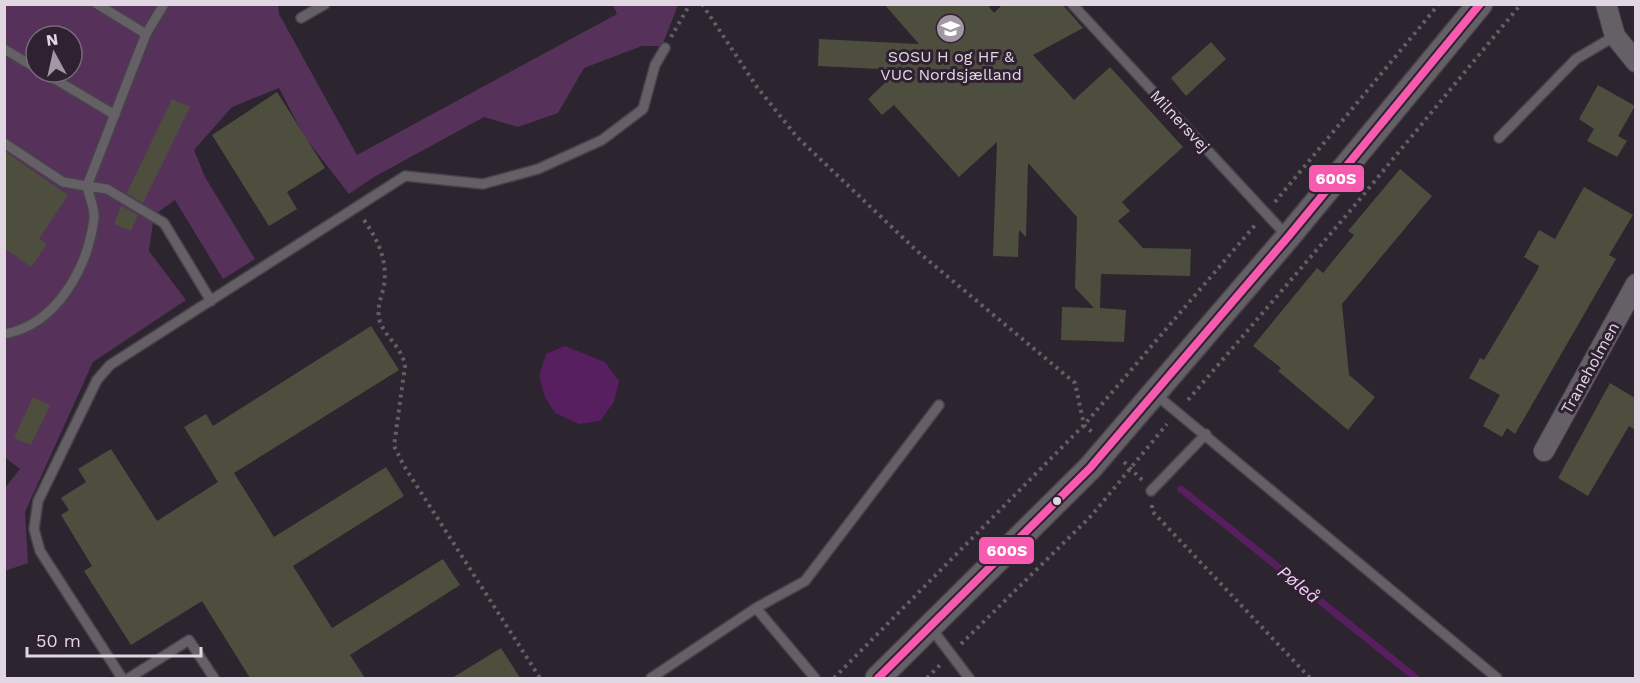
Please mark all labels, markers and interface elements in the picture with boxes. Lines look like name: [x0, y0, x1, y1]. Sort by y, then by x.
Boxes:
school or university icon: SOSU H og HF & VUC Nordsjælland: [935, 12, 967, 44]
north arrow: [24, 24, 84, 84]
text: N: [45, 29, 59, 50]
place label: SOSU H og HF & VUC Nordsjælland: [880, 47, 1022, 84]
street label: Milnersvej: [1146, 86, 1214, 156]
line badge: 600S: [1308, 164, 1365, 193]
text: 600S: [1316, 169, 1356, 188]
street label: Traneholmen: [1557, 319, 1623, 417]
unlabelled marker: [1051, 495, 1063, 507]
line badge: 600S: [978, 536, 1035, 565]
text: 600S: [987, 541, 1027, 560]
water label: Pøleå: [1274, 561, 1324, 607]
scale bar: [27, 620, 201, 658]
text: 50 m: [36, 630, 81, 651]

